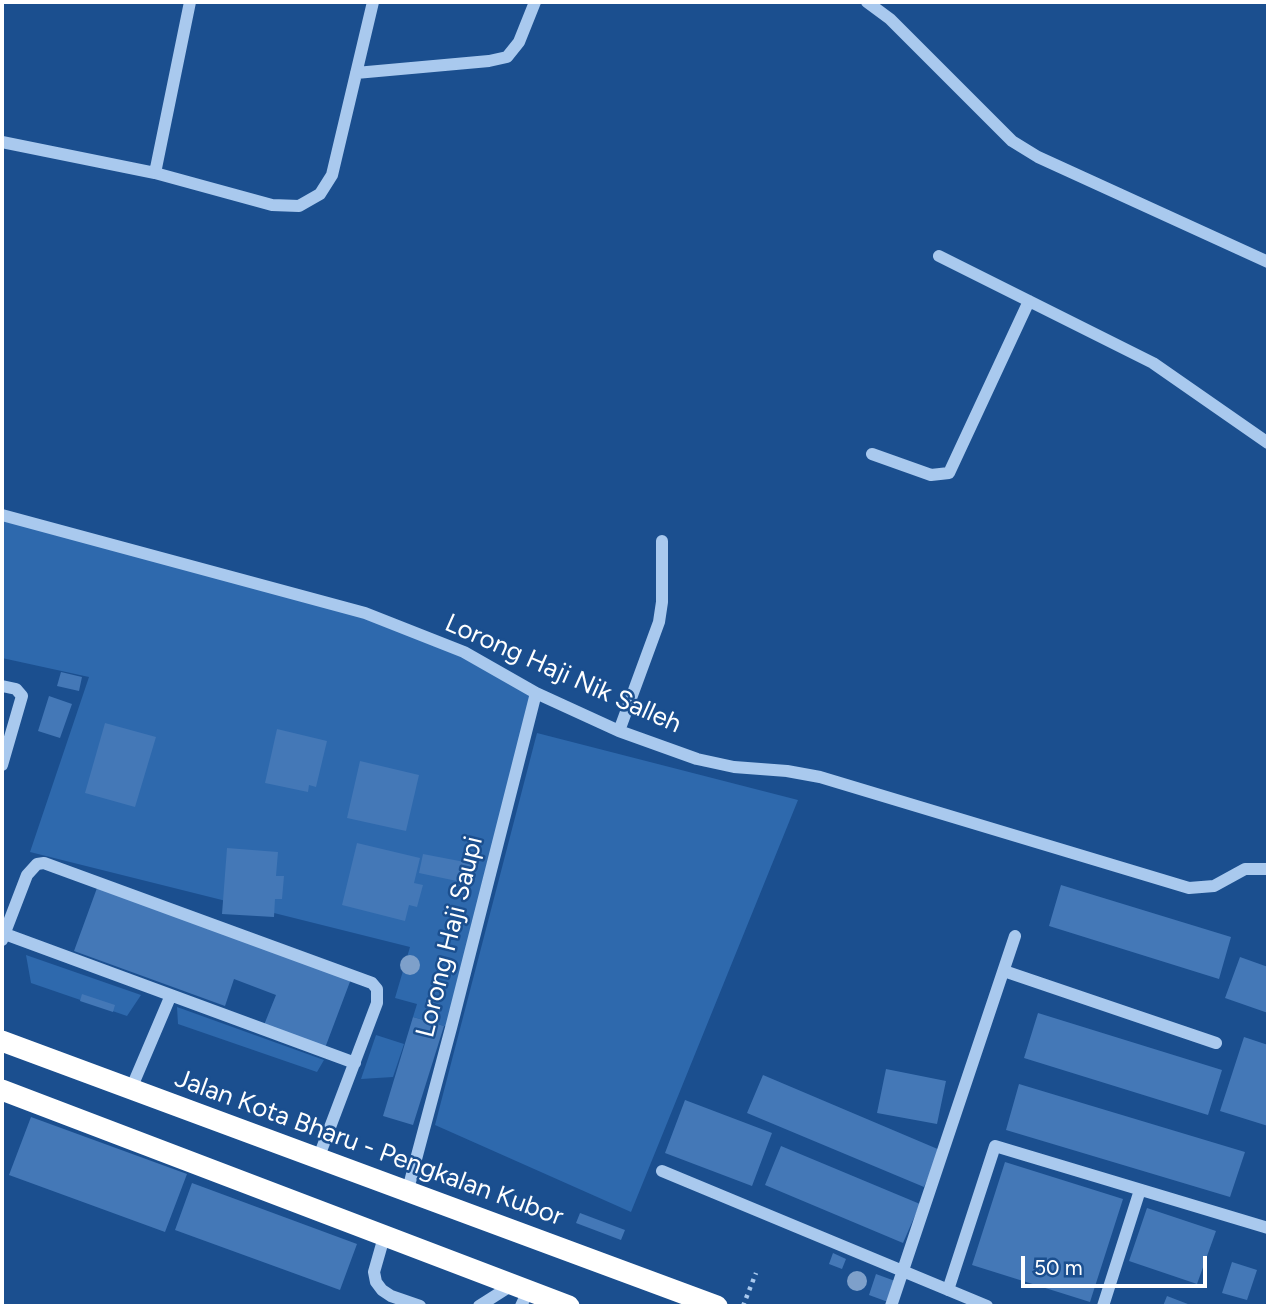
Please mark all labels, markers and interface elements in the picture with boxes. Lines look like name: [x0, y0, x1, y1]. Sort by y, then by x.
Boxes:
street label: Lorong Haji Nik Salleh: [440, 608, 686, 740]
street label: Lorong Haji Saupi: [410, 833, 490, 1041]
street label: Jalan Kota Bharu - Pengkalan Kubor: [171, 1063, 567, 1233]
scale bar: [1025, 1242, 1210, 1286]
text: 50 m: [1034, 1255, 1083, 1280]

